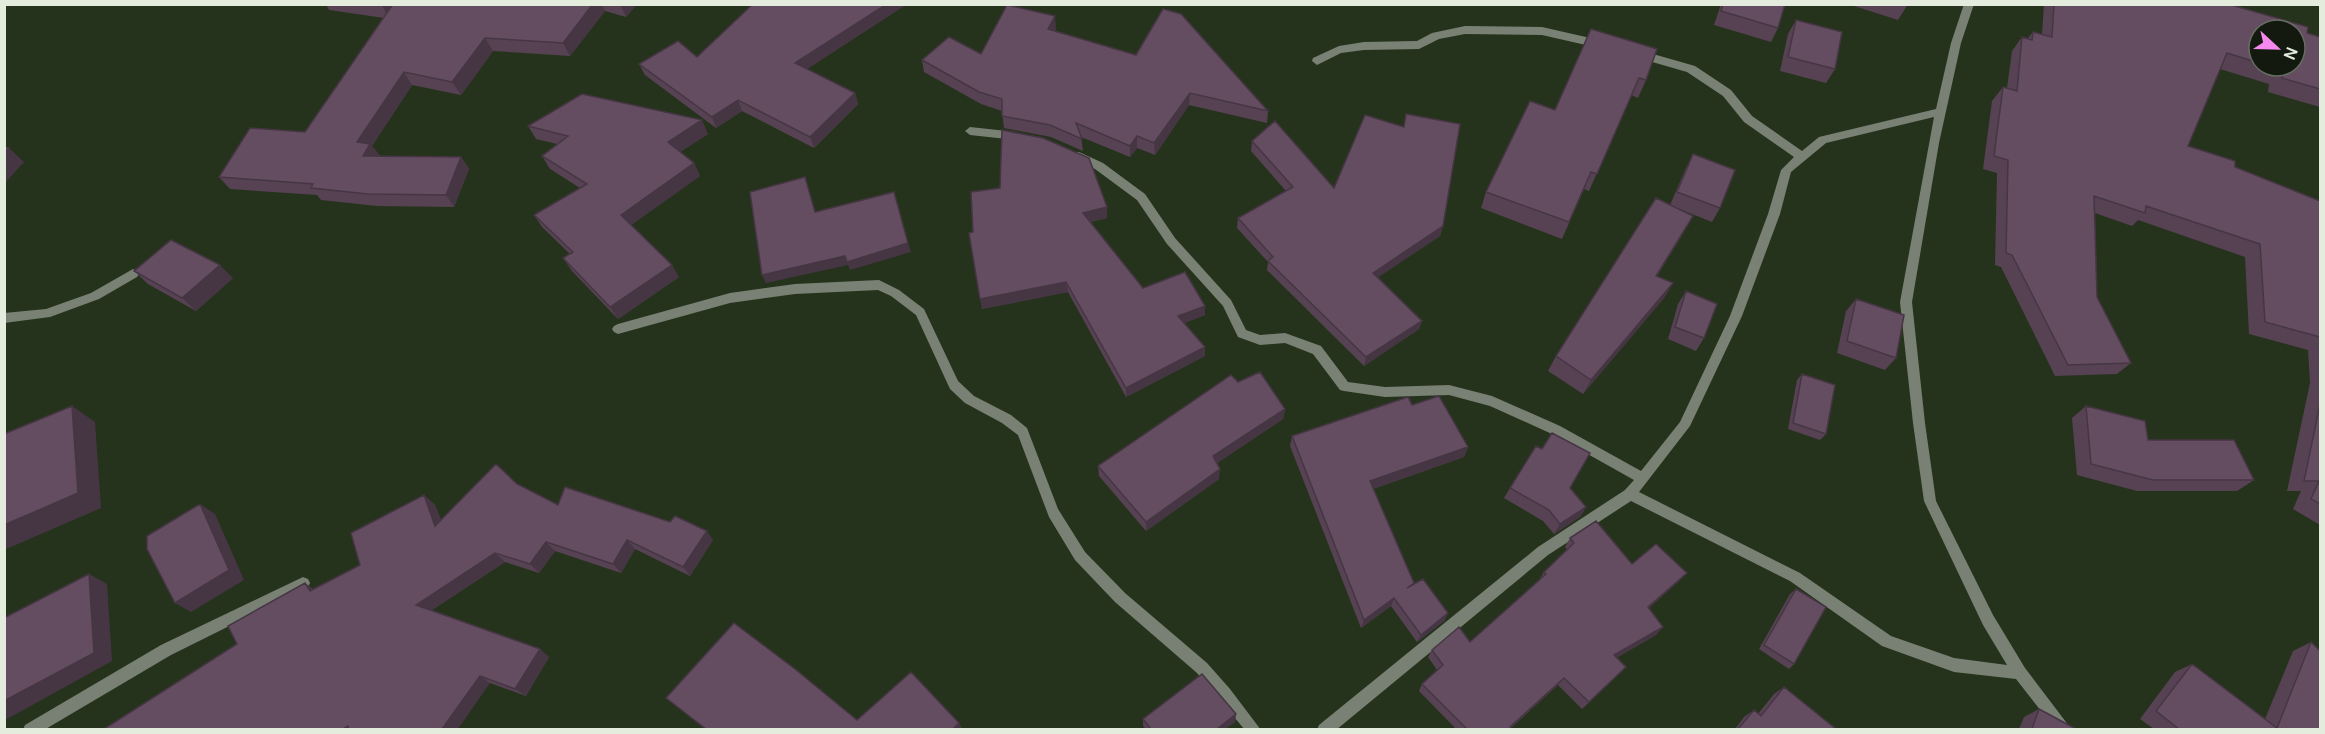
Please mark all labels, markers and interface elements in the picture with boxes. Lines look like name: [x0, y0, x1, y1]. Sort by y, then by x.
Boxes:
north arrow: [2247, 18, 2307, 78]
text: N: [2279, 44, 2303, 63]

